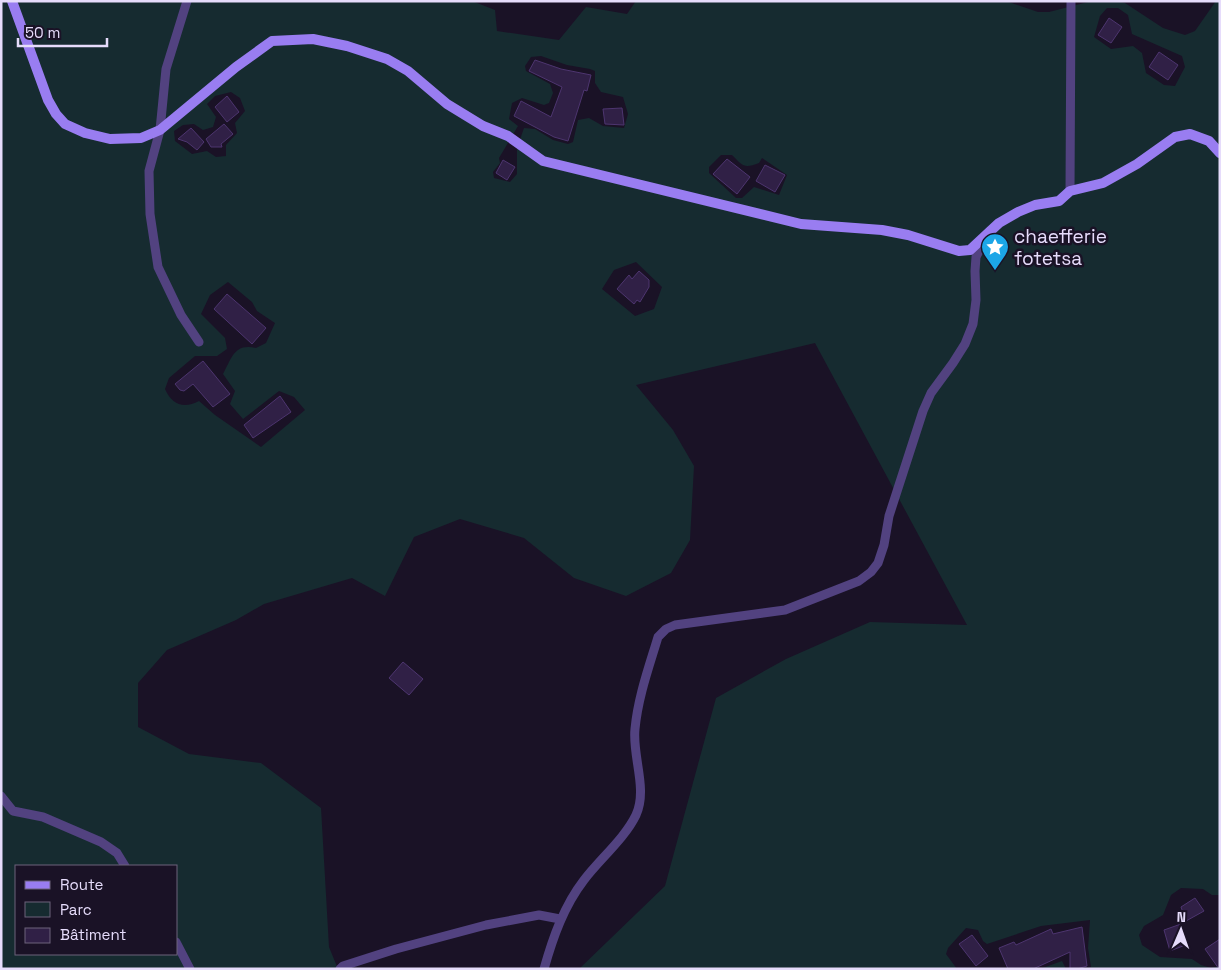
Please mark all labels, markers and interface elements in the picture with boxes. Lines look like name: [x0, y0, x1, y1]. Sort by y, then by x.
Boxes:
scale bar: [18, 15, 106, 47]
text: 50 m: [25, 23, 60, 42]
place label: chaefferie fotetsa: [1014, 224, 1107, 271]
place icon: chaefferie fotetsa: [980, 232, 1010, 271]
legend: [15, 865, 178, 955]
text: Route: [60, 875, 104, 894]
text: Parc: [60, 900, 92, 919]
north arrow: [1156, 905, 1206, 955]
text: N: [1176, 908, 1186, 926]
text: Bâtiment: [60, 925, 126, 944]

